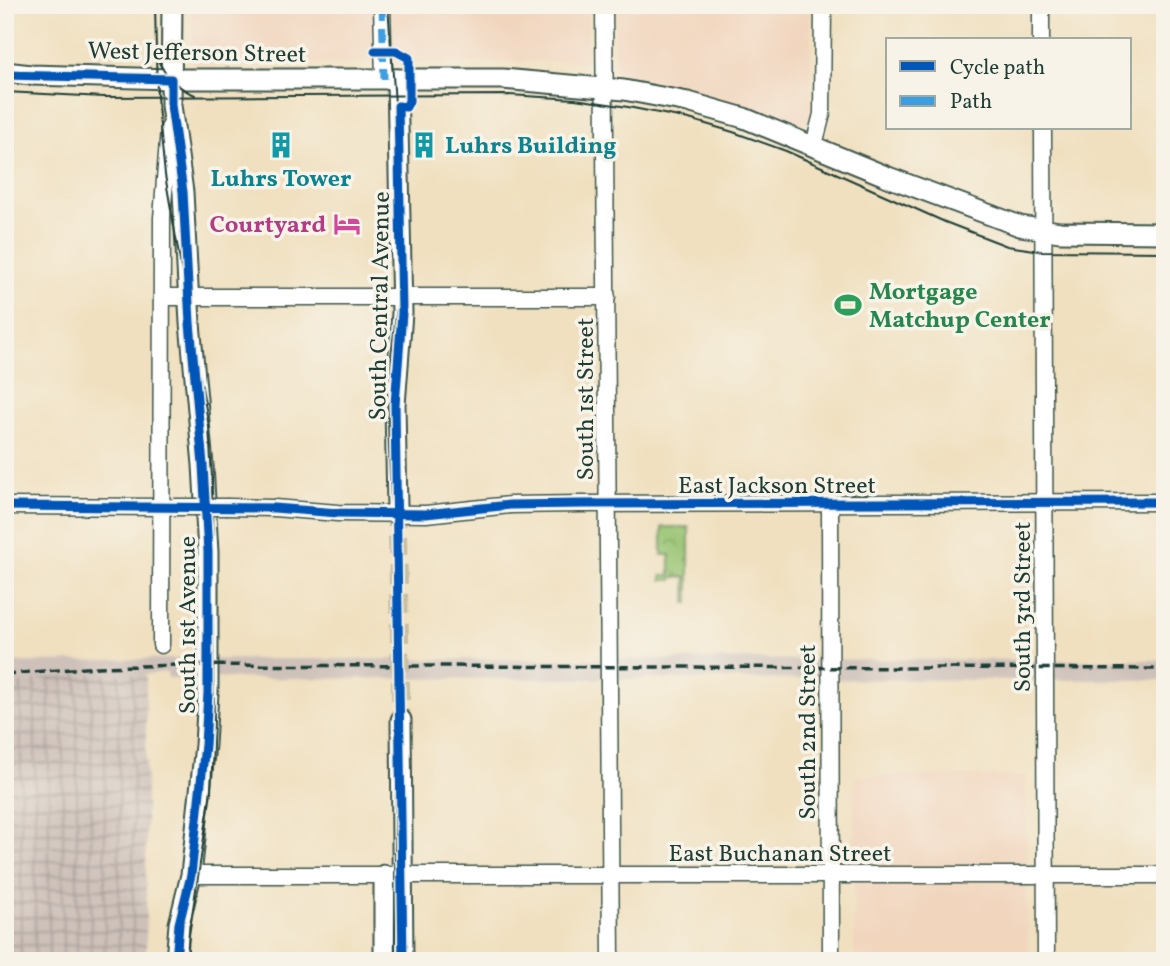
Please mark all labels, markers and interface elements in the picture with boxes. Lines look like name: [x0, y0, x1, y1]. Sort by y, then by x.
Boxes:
street label: West Jefferson Street: [87, 35, 307, 73]
legend: [886, 38, 1132, 130]
text: Cycle path: [950, 54, 1045, 83]
text: Path: [950, 88, 992, 117]
building icon: Luhrs Tower: [266, 130, 296, 160]
building icon: Luhrs Building: [409, 130, 439, 160]
place label: Luhrs Building: [445, 130, 616, 164]
place label: Luhrs Tower: [211, 163, 351, 197]
street label: South Central Avenue: [362, 191, 400, 421]
place label: Courtyard: [209, 209, 326, 243]
hotel icon: Courtyard: [332, 209, 362, 239]
place label: Mortgage Matchup Center: [869, 276, 1051, 338]
sports icon: Mortgage Matchup Center: [833, 290, 863, 320]
street label: South 1st Street: [570, 318, 604, 480]
street label: East Jackson Street: [678, 470, 876, 504]
street label: South 3rd Street: [1007, 522, 1041, 692]
street label: South 1st Avenue: [172, 536, 206, 714]
street label: South 2nd Street: [792, 644, 826, 820]
street label: East Buchanan Street: [668, 838, 892, 872]

